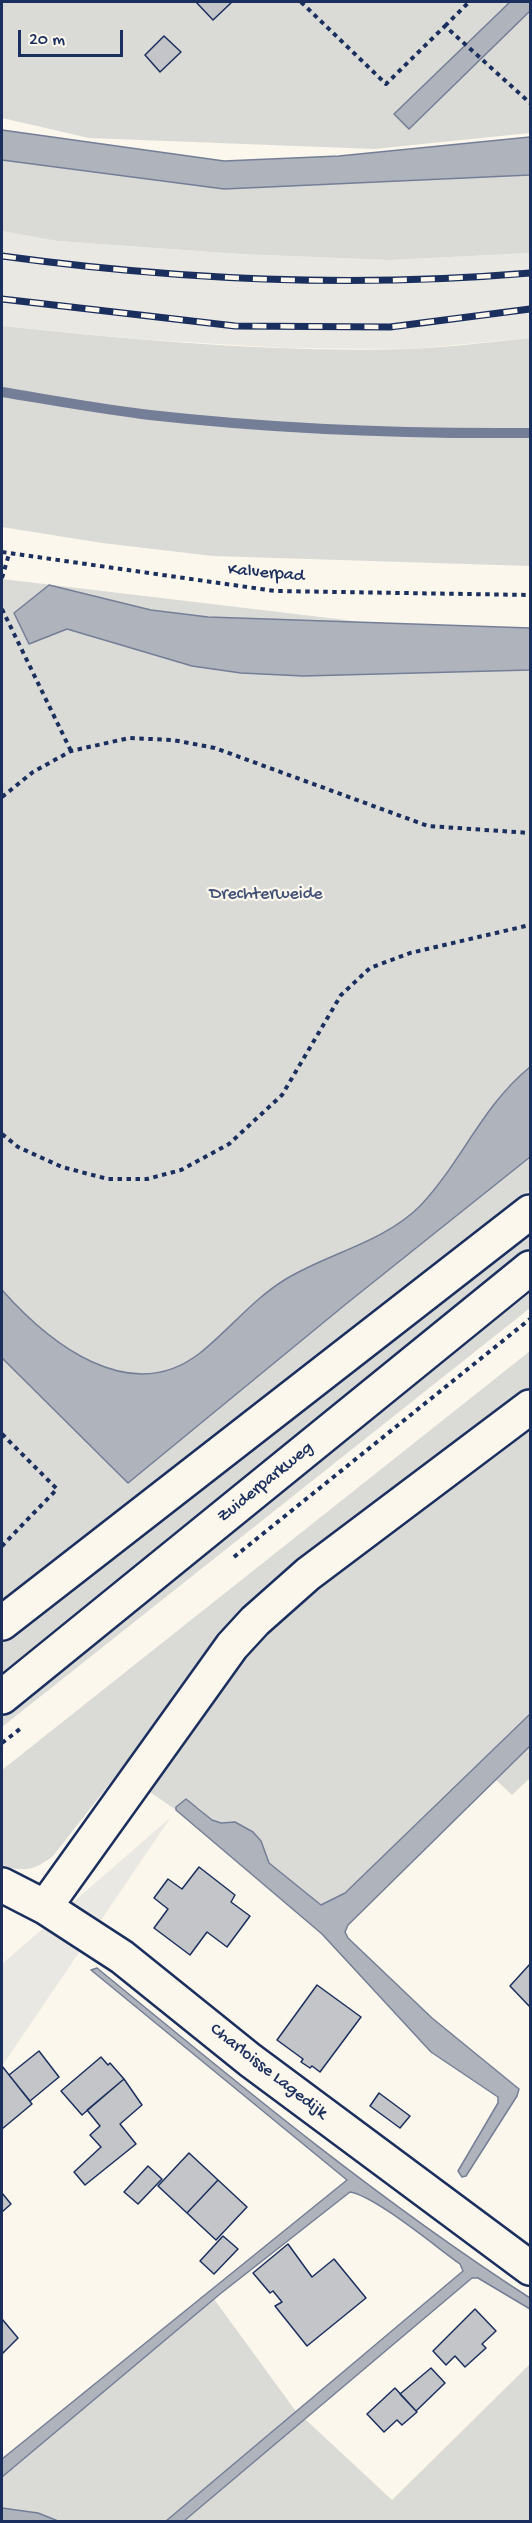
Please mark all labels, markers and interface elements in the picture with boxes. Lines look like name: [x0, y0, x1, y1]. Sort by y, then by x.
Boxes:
scale bar: [21, 18, 126, 56]
text: 20 m: [29, 30, 65, 51]
street label: Kalverpad: [227, 560, 305, 588]
park label: Drechterweide: [209, 884, 323, 906]
street label: Zuiderparkweg: [214, 1438, 318, 1528]
street label: Charloisse Lagedijk: [205, 2019, 331, 2125]

